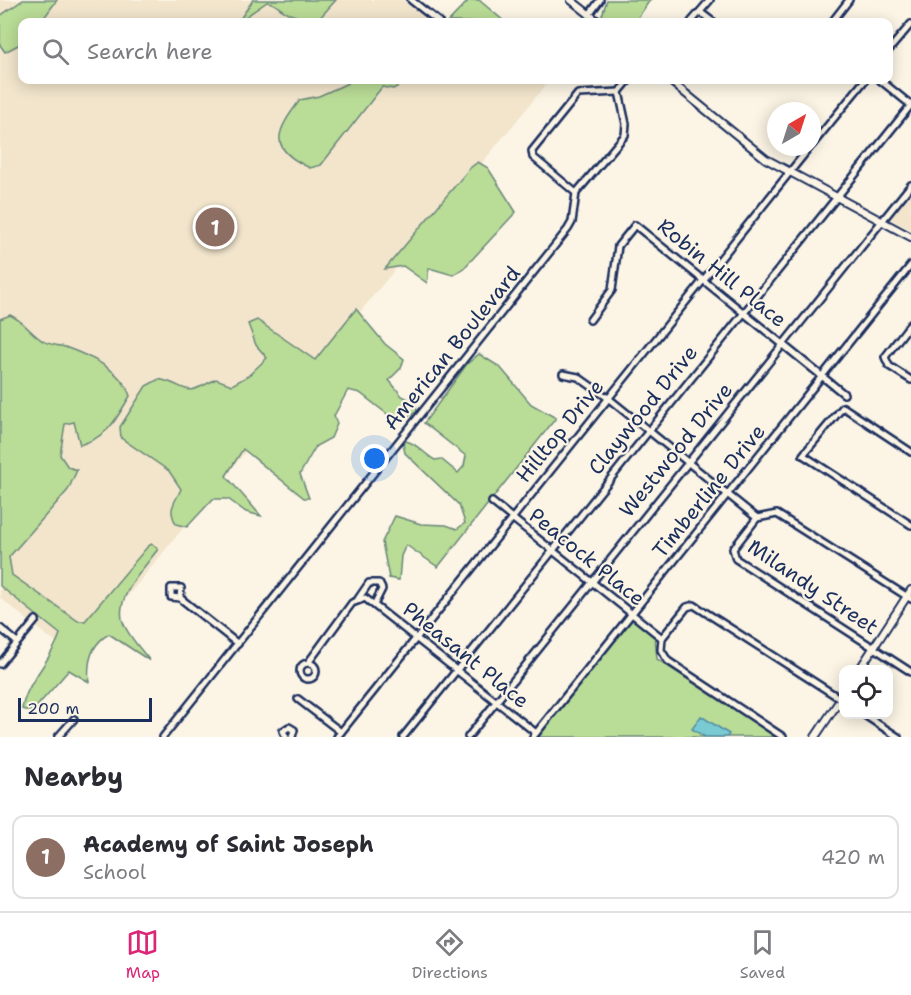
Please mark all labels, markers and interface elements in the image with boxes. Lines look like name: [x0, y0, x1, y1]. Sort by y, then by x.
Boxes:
search box: [18, 18, 893, 84]
icon: search: [39, 35, 72, 68]
text: Search here: [87, 37, 213, 66]
north arrow: [767, 102, 821, 156]
pin: 1: [196, 204, 234, 250]
street label: Robin Hill Place: [652, 212, 792, 334]
street label: American Boulevard: [377, 260, 527, 436]
street label: Claywood Drive: [582, 339, 704, 481]
street label: Hilltop Drive: [510, 374, 610, 488]
street label: Westwood Drive: [613, 377, 739, 523]
street label: Timberline Drive: [646, 418, 772, 564]
your location: [360, 444, 389, 473]
street label: Peacock Place: [523, 502, 651, 612]
street label: Milandy Street: [742, 533, 884, 641]
street label: Pheasant Place: [397, 595, 535, 715]
map controls: [839, 665, 893, 719]
button: locate: [839, 665, 893, 719]
scale bar: [18, 695, 152, 722]
text: 200 m: [27, 698, 79, 719]
text: Nearby: [24, 759, 123, 794]
text: Academy of Saint Joseph: [83, 830, 374, 859]
text: 1: [41, 844, 50, 870]
text: 420 m: [821, 844, 885, 870]
text: School: [83, 859, 146, 885]
tab: Map: [126, 926, 160, 983]
tab: Directions: [412, 926, 488, 983]
tab: Saved: [740, 926, 785, 983]

